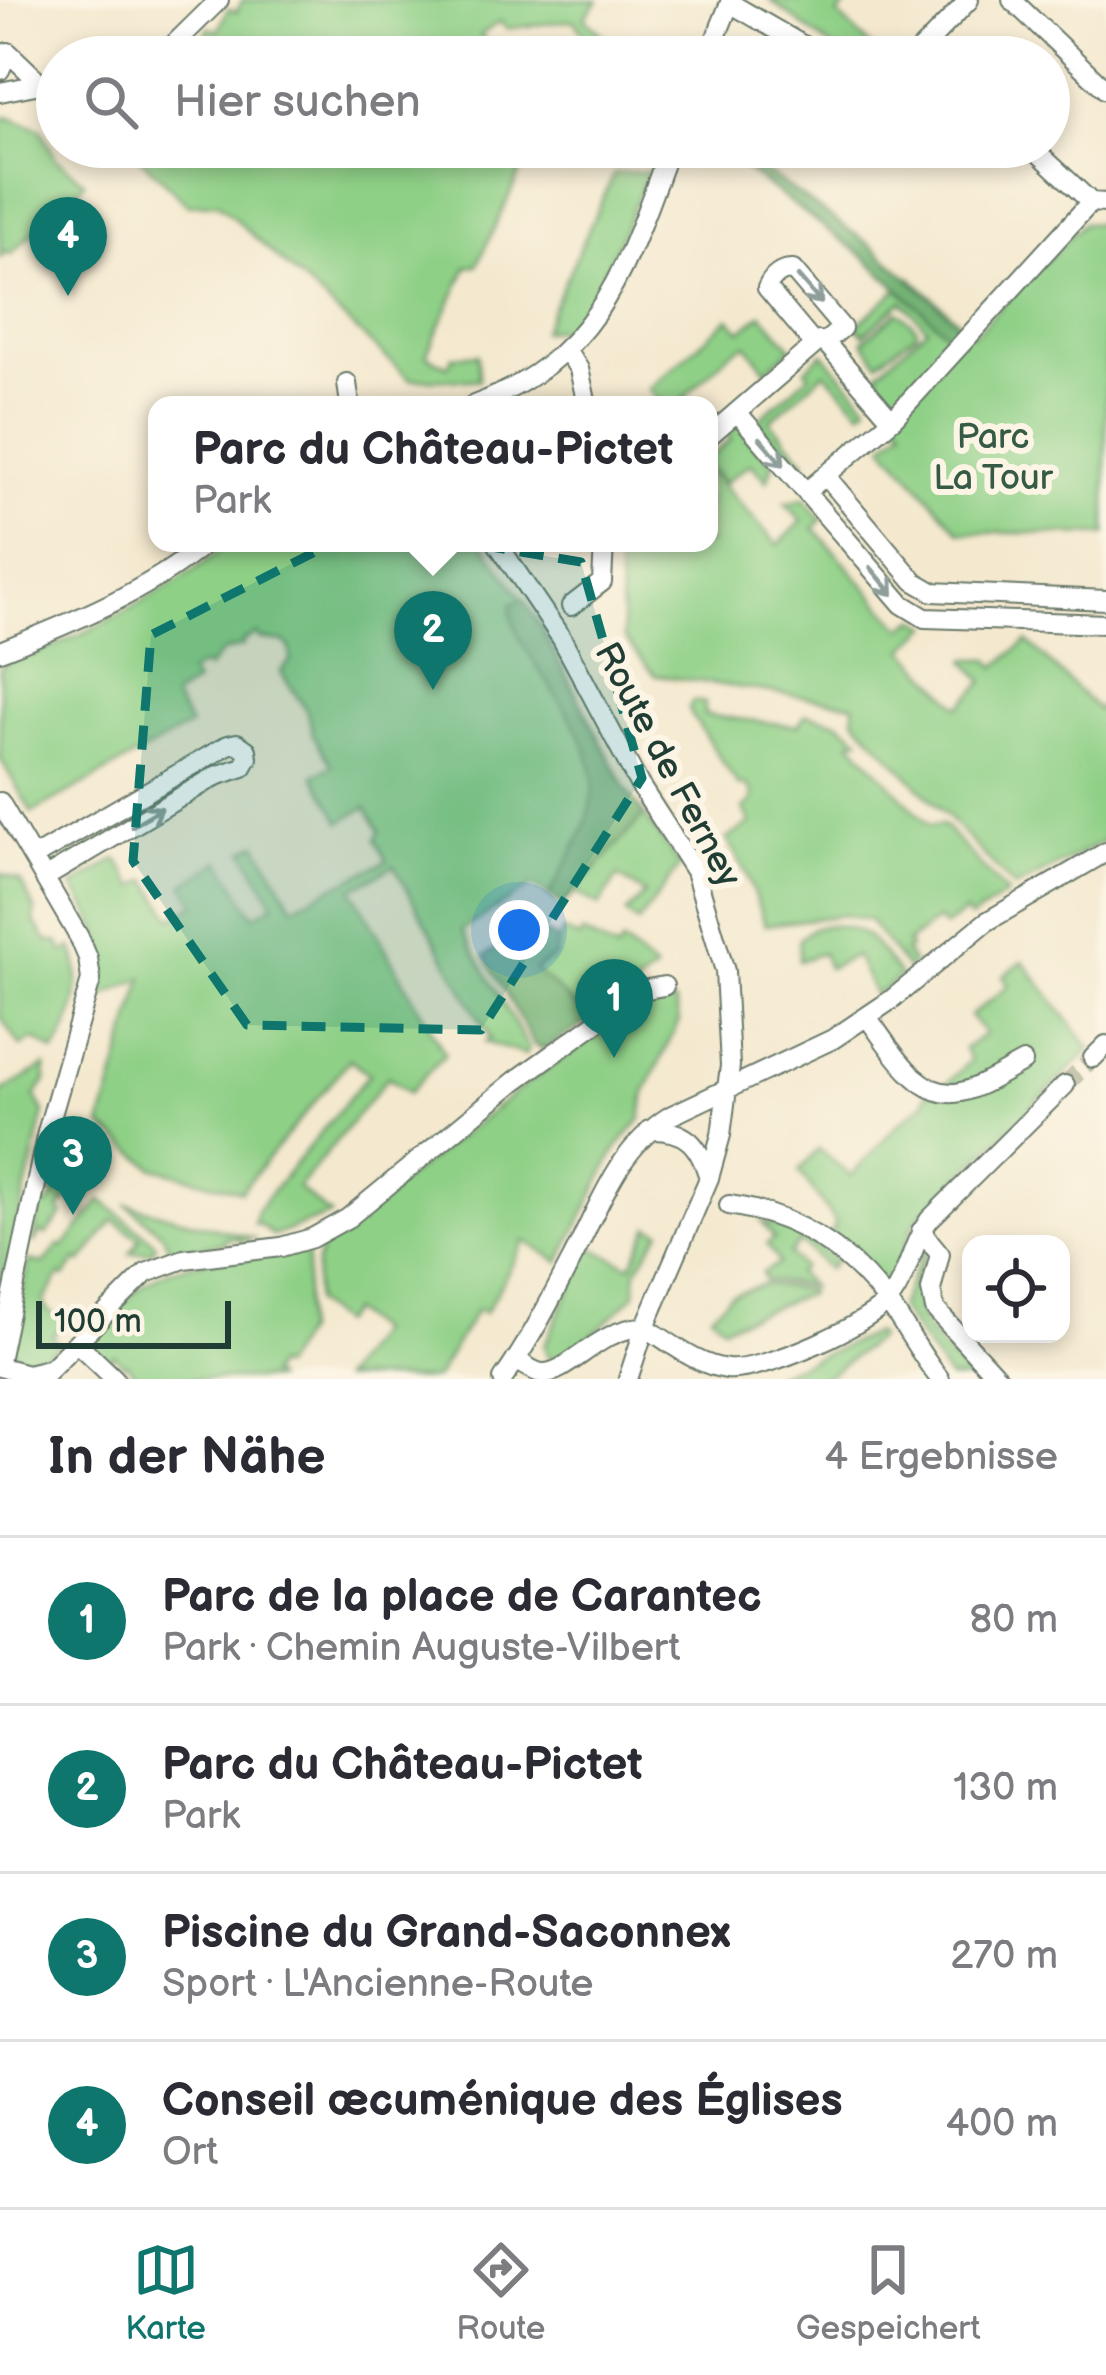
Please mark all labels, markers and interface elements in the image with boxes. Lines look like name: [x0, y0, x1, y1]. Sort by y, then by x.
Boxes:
search box: [36, 36, 1070, 168]
icon: search: [78, 69, 144, 135]
text: Hier suchen: [174, 75, 421, 130]
pin: 4: [29, 197, 107, 296]
one-way arrow: [796, 274, 824, 305]
popup: [148, 396, 718, 552]
park label: Parc La Tour: [933, 416, 1054, 500]
text: Parc du Château-Pictet: [193, 423, 673, 478]
one-way arrow: [758, 436, 785, 466]
text: Park: [193, 478, 271, 525]
one-way arrow: [868, 565, 896, 596]
pin: 2: [394, 591, 472, 690]
street label: Route de Ferney: [584, 635, 750, 895]
one-way arrow: [128, 805, 163, 829]
your location: [489, 900, 549, 960]
pin: 1: [575, 959, 653, 1058]
pin: 3: [34, 1116, 112, 1215]
map controls: [962, 1235, 1070, 1343]
button: locate: [962, 1235, 1070, 1343]
scale bar: [36, 1295, 231, 1348]
text: 100 m: [54, 1302, 142, 1342]
text: In der Nähe: [48, 1427, 326, 1488]
text: 4 Ergebnisse: [824, 1434, 1058, 1481]
text: Parc de la place de Carantec: [162, 1570, 762, 1625]
text: 1: [79, 1597, 95, 1644]
text: 80 m: [970, 1597, 1058, 1644]
text: Park · Chemin Auguste-Vilbert: [162, 1625, 680, 1672]
text: Parc du Château-Pictet: [162, 1738, 642, 1793]
text: 2: [75, 1765, 99, 1812]
text: 130 m: [953, 1765, 1058, 1812]
text: Park: [162, 1793, 240, 1840]
text: Piscine du Grand-Saconnex: [162, 1906, 730, 1961]
text: 3: [76, 1933, 98, 1980]
text: 270 m: [950, 1933, 1058, 1980]
text: Sport · L'Ancienne-Route: [162, 1961, 593, 2008]
text: Conseil œcuménique des Églises: [162, 2074, 843, 2129]
text: 4: [76, 2101, 98, 2148]
text: 400 m: [946, 2101, 1058, 2148]
text: Ort: [162, 2129, 218, 2176]
tab: Karte: [125, 2237, 206, 2349]
tab: Route: [456, 2237, 545, 2349]
tab: Gespeichert: [796, 2237, 981, 2349]

